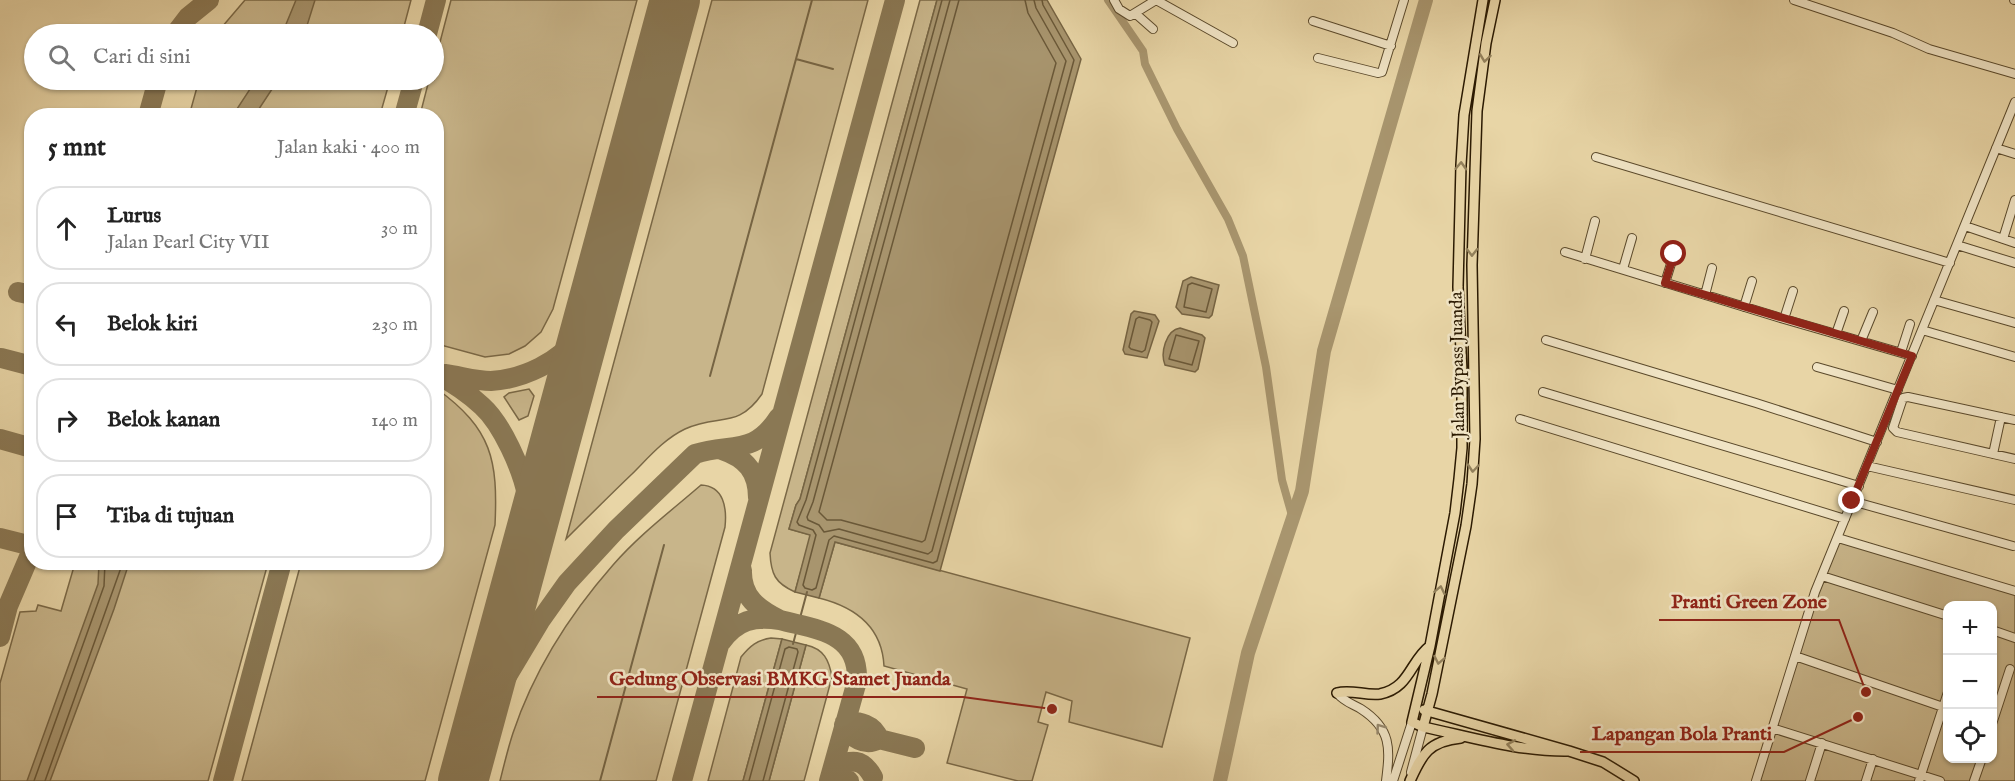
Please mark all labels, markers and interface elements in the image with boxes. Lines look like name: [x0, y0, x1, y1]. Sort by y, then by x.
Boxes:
search box: [24, 24, 444, 90]
icon: search: [45, 41, 78, 74]
text: Cari di sini: [93, 43, 191, 71]
one-way arrow: [1479, 53, 1491, 62]
text: 5 mnt: [48, 131, 106, 164]
text: Jalan kaki · 400 m: [277, 135, 420, 160]
one-way arrow: [1455, 162, 1467, 171]
text: Lurus: [107, 202, 161, 230]
icon: ahead: [50, 212, 83, 245]
text: 30 m: [381, 216, 418, 241]
text: Jalan Pearl City VII: [107, 230, 270, 255]
route start: [1660, 240, 1686, 266]
one-way arrow: [1466, 247, 1478, 256]
street label: Jalan Bypass Juanda: [1446, 291, 1471, 441]
icon: left: [50, 308, 83, 341]
text: Belok kiri: [107, 310, 198, 338]
text: 230 m: [372, 312, 418, 337]
icon: right: [50, 404, 83, 437]
text: Belok kanan: [107, 406, 220, 434]
text: 140 m: [371, 408, 418, 433]
one-way arrow: [1467, 463, 1480, 472]
route end: [1838, 487, 1864, 513]
icon: arrive: [50, 500, 83, 533]
text: Tiba di tujuan: [107, 502, 234, 530]
callout: Pranti Green Zone: [1659, 582, 1839, 620]
one-way arrow: [1433, 586, 1446, 596]
text: Pranti Green Zone: [1671, 590, 1828, 615]
map controls: [1943, 601, 1997, 763]
button: +: [1943, 601, 1997, 655]
one-way arrow: [1433, 654, 1446, 664]
button: −: [1943, 655, 1997, 709]
callout: Gedung Observasi BMKG Stamet Juanda: [597, 659, 963, 697]
text: Gedung Observasi BMKG Stamet Juanda: [609, 667, 951, 692]
button: locate: [1943, 709, 1997, 763]
callout: Lapangan Bola Pranti: [1580, 714, 1784, 752]
text: Lapangan Bola Pranti: [1592, 722, 1773, 747]
one-way arrow: [1376, 724, 1387, 735]
one-way arrow: [1507, 739, 1517, 752]

